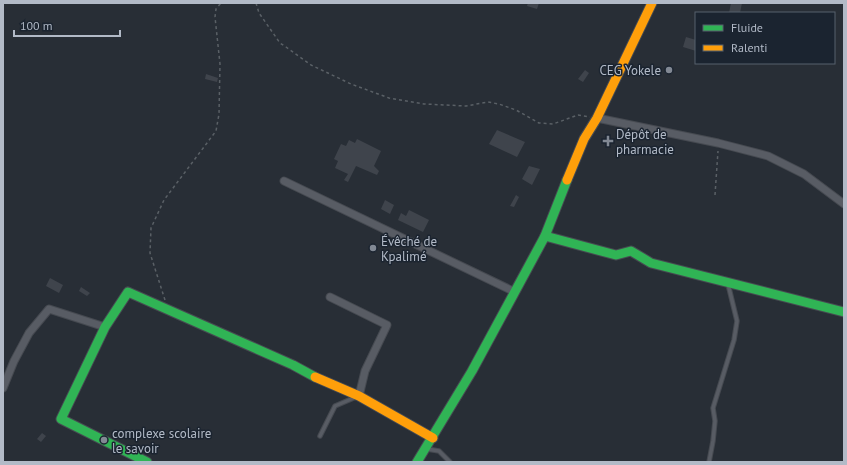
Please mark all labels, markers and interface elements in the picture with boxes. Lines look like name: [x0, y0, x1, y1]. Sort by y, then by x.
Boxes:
scale bar: [14, 12, 120, 38]
legend: [695, 12, 835, 64]
text: 100 m: [20, 18, 53, 33]
text: Fluide: [731, 20, 763, 35]
text: Ralenti: [731, 40, 767, 55]
place label: CEG Yokele: [599, 62, 661, 79]
marker: CEG Yokele: [664, 65, 674, 75]
place label: Dépôt de pharmacie: [616, 126, 674, 158]
marker: Dépôt de pharmacie: [603, 136, 613, 146]
place label: Évêché de Kpalimé: [381, 233, 437, 265]
marker: Évêché de Kpalimé: [368, 243, 378, 253]
place label: complexe scolaire le savoir: [112, 425, 211, 457]
marker: complexe scolaire le savoir: [99, 435, 109, 445]

